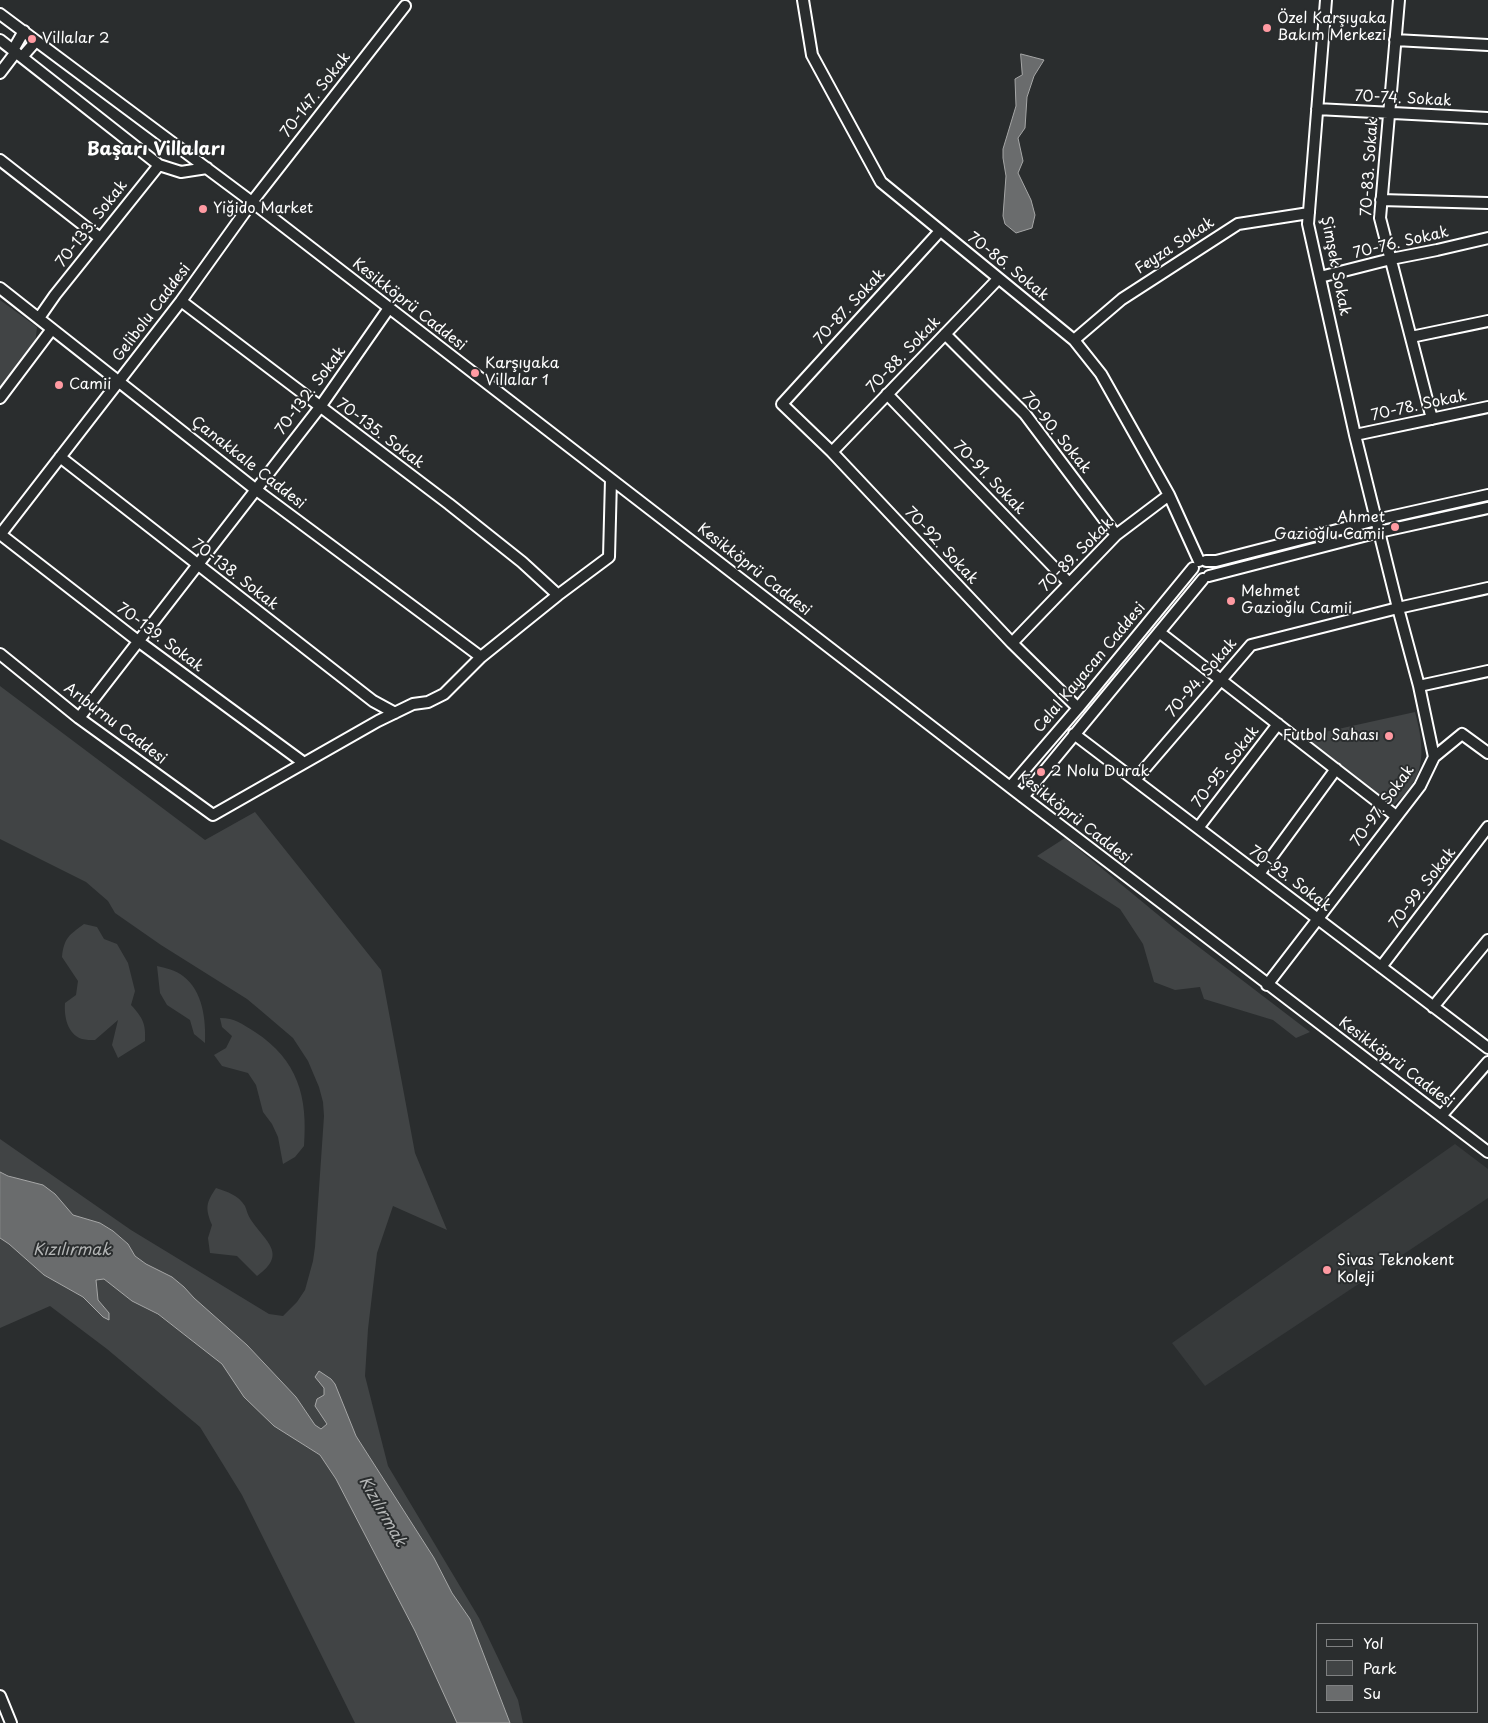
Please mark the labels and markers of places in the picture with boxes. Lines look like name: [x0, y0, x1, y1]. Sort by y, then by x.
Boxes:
place label: Özel Karşıyaka Bakım Merkezi: [1277, 10, 1386, 45]
marker: Özel Karşıyaka Bakım Merkezi: [1261, 22, 1273, 34]
place label: Villalar 2: [42, 30, 110, 48]
marker: Villalar 2: [26, 33, 38, 45]
place label: Yiğido Market: [213, 200, 313, 218]
marker: Yiğido Market: [197, 203, 209, 215]
place label: Karşıyaka Villalar 1: [485, 355, 559, 390]
marker: Karşıyaka Villalar 1: [469, 367, 481, 379]
place label: Camii: [69, 376, 111, 394]
marker: Camii: [53, 379, 65, 391]
place label: Ahmet Gazioğlu Camii: [1274, 509, 1385, 544]
marker: Ahmet Gazioğlu Camii: [1389, 521, 1401, 533]
place label: Mehmet Gazioğlu Camii: [1241, 583, 1352, 618]
marker: Mehmet Gazioğlu Camii: [1225, 595, 1237, 607]
place label: Futbol Sahası: [1283, 727, 1379, 745]
marker: Futbol Sahası: [1383, 730, 1395, 742]
place label: 2 Nolu Durak: [1051, 763, 1150, 781]
marker: 2 Nolu Durak: [1035, 766, 1047, 778]
place label: Sivas Teknokent Koleji: [1337, 1252, 1454, 1287]
marker: Sivas Teknokent Koleji: [1321, 1264, 1333, 1276]

